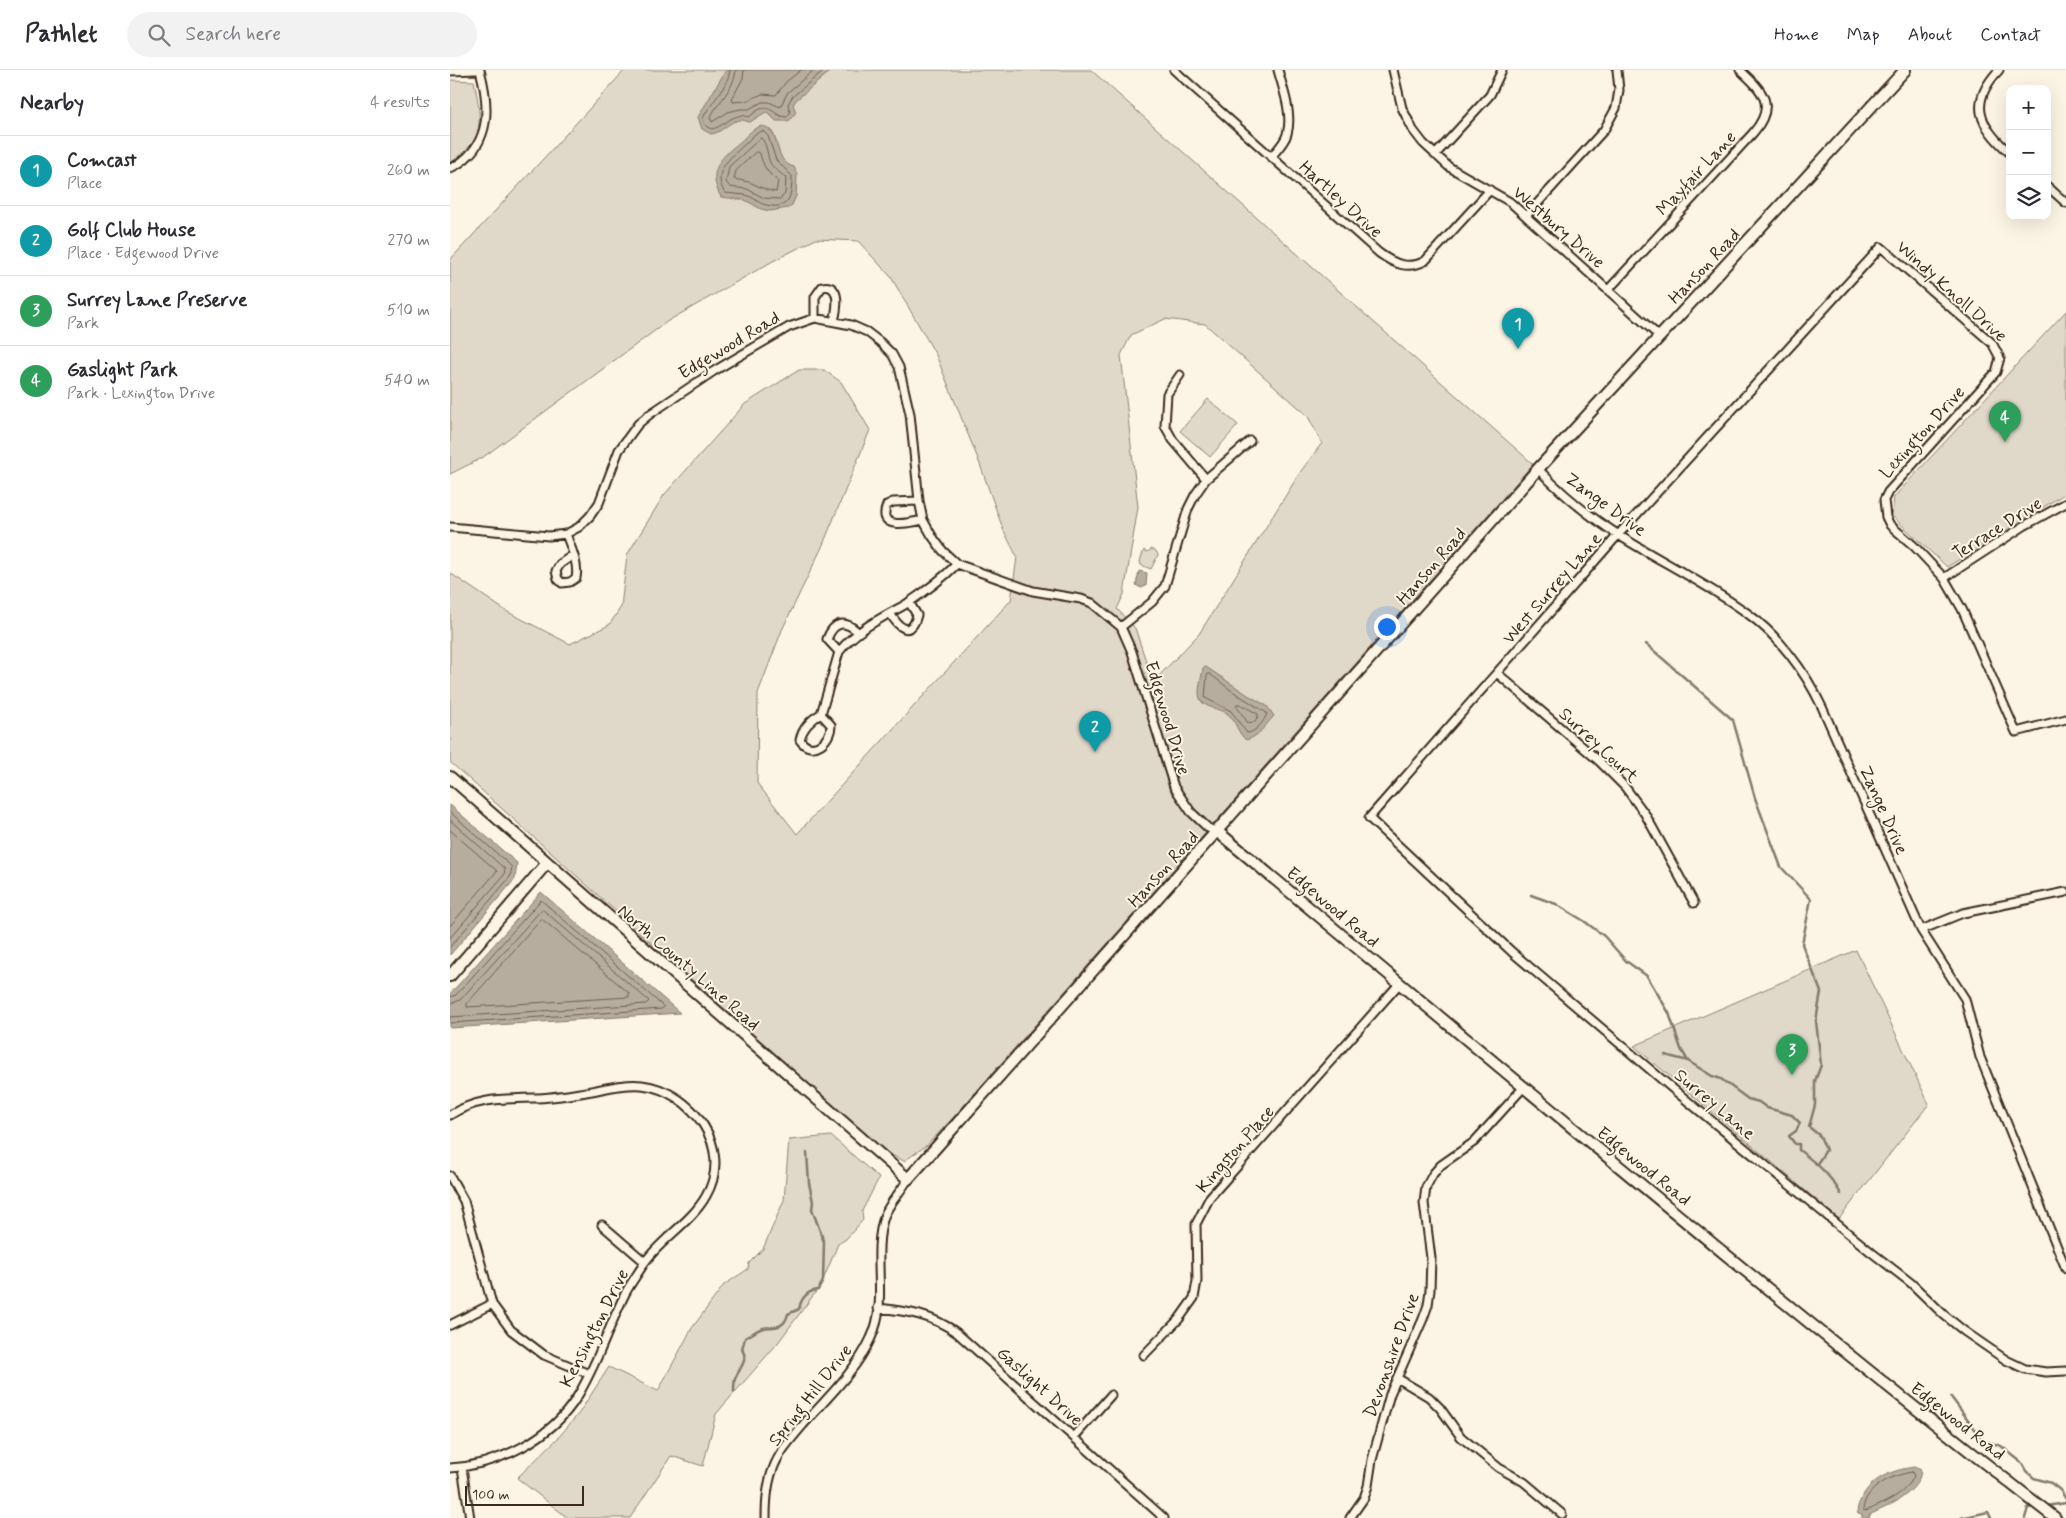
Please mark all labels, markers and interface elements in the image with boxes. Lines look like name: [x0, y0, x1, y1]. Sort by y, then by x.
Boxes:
search box: [127, 12, 477, 57]
text: Pathlet: [25, 19, 97, 50]
icon: search: [145, 21, 173, 49]
text: Search here: [185, 22, 281, 47]
text: Home: [1774, 23, 1819, 47]
text: Map: [1847, 23, 1880, 47]
text: About: [1908, 23, 1952, 47]
text: Contact: [1980, 23, 2041, 47]
map controls: [2006, 85, 2051, 220]
button: +: [2006, 85, 2051, 130]
text: Nearby: [20, 89, 84, 117]
text: 4 results: [370, 92, 430, 113]
street label: Mayfair Lane: [1651, 126, 1742, 221]
button: −: [2006, 130, 2051, 175]
text: Comcast: [67, 148, 137, 173]
street label: Hartley Drive: [1293, 156, 1387, 244]
text: 1: [32, 160, 40, 181]
text: 260 m: [387, 160, 430, 181]
text: Place: [67, 173, 102, 194]
button: layers: [2006, 175, 2051, 220]
street label: Westbury Drive: [1507, 181, 1609, 274]
text: Golf Club House: [67, 218, 196, 243]
street label: Hanson Road: [1663, 224, 1746, 310]
text: 2: [32, 230, 40, 251]
text: 270 m: [387, 230, 430, 251]
street label: Windy Knoll Drive: [1891, 236, 2012, 348]
text: Place · Edgewood Drive: [67, 243, 219, 264]
text: Surrey Lane Preserve: [67, 288, 247, 313]
text: 3: [32, 300, 40, 321]
text: 510 m: [387, 300, 430, 321]
street label: Edgewood Road: [674, 306, 786, 387]
pin: 1: [1502, 308, 1534, 349]
text: Park: [67, 313, 99, 334]
text: Gaslight Park: [67, 358, 178, 383]
text: 4: [31, 370, 41, 391]
text: 540 m: [384, 370, 430, 391]
street label: Lexington Drive: [1875, 381, 1972, 486]
text: Park · Lexington Drive: [67, 383, 215, 404]
pin: 4: [1989, 401, 2021, 442]
street label: Zange Drive: [1559, 467, 1651, 543]
street label: Terrace Drive: [1948, 492, 2047, 566]
street label: Hanson Road: [1391, 523, 1472, 611]
street label: West Surrey Lane: [1498, 528, 1608, 650]
your location: [1374, 614, 1400, 640]
street label: Edgewood Drive: [1136, 659, 1196, 779]
street label: Surrey Court: [1553, 702, 1644, 789]
pin: 2: [1079, 711, 1111, 752]
street label: Zange Drive: [1852, 762, 1913, 859]
street label: Hanson Road: [1123, 826, 1205, 913]
street label: Edgewood Road: [1280, 862, 1384, 955]
street label: North County Line Road: [612, 899, 765, 1036]
pin: 3: [1776, 1034, 1808, 1075]
street label: Surrey Lane: [1669, 1064, 1760, 1146]
street label: Kingston Place: [1191, 1101, 1281, 1199]
street label: Edgewood Road: [1590, 1121, 1695, 1214]
street label: Kensington Drive: [555, 1265, 637, 1393]
street label: Devonshire Drive: [1358, 1289, 1426, 1421]
street label: Spring Hill Drive: [763, 1340, 860, 1453]
street label: Gaslight Drive: [991, 1342, 1088, 1432]
street label: Edgewood Road: [1904, 1377, 2010, 1468]
scale bar: [465, 1483, 584, 1506]
text: 100 m: [472, 1486, 510, 1504]

